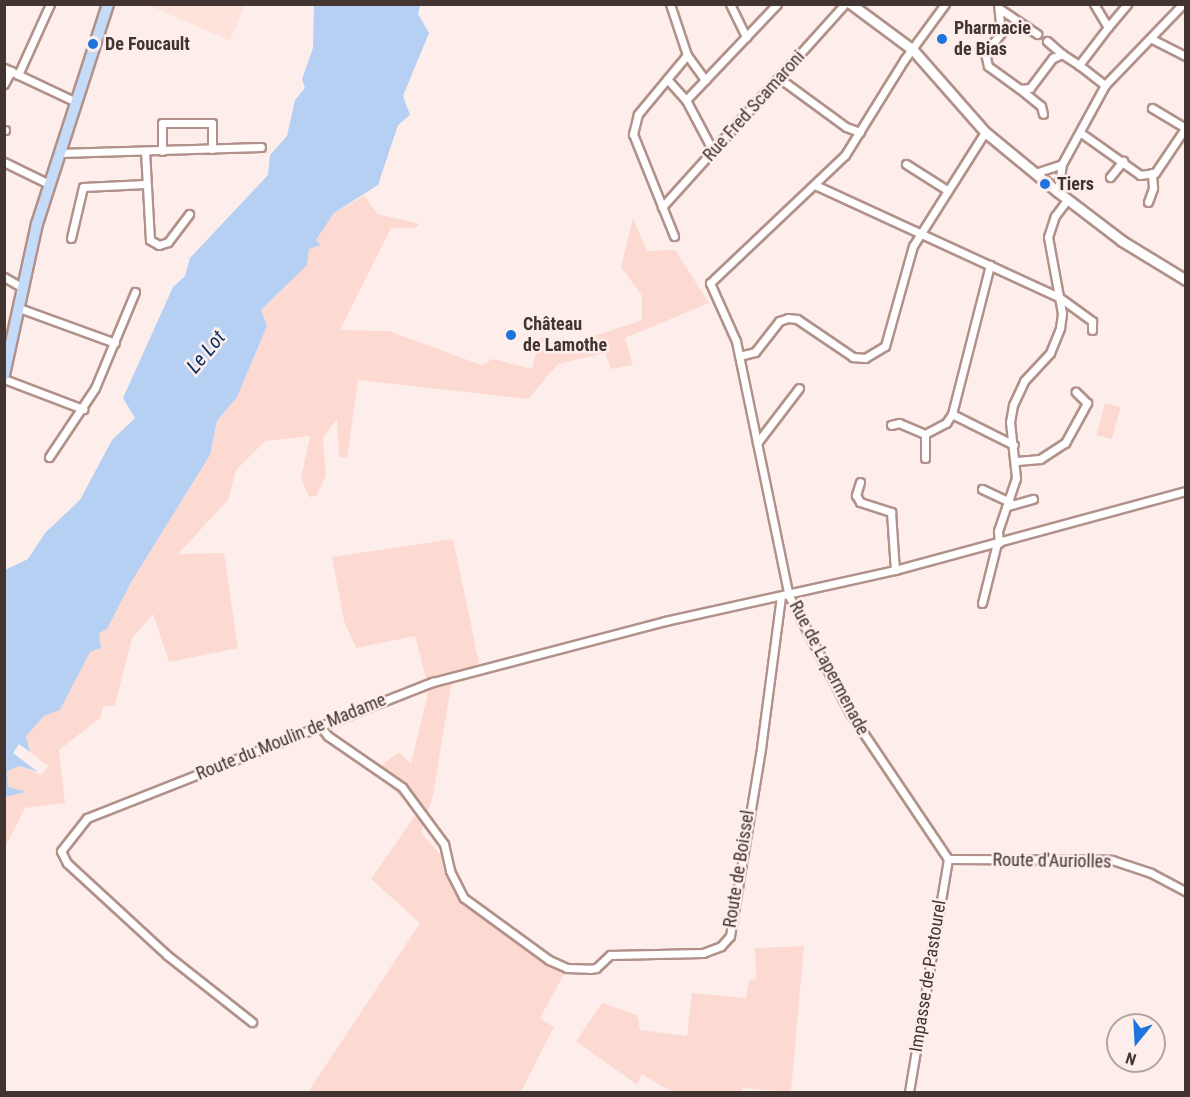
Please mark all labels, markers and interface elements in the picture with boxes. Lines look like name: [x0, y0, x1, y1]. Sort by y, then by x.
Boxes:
place label: Pharmacie de Bias: [954, 18, 1031, 60]
marker: Pharmacie de Bias: [935, 32, 949, 46]
place label: De Foucault: [105, 33, 190, 55]
marker: De Foucault: [86, 37, 100, 51]
street label: Rue Fred Scamaroni: [699, 46, 809, 166]
place label: Tiers: [1057, 173, 1094, 195]
marker: Tiers: [1038, 177, 1052, 191]
place label: Château de Lamothe: [523, 314, 607, 356]
water label: Le Lot: [182, 326, 230, 378]
marker: Château de Lamothe: [504, 328, 518, 342]
street label: Rue de Lapermenade: [784, 597, 874, 739]
street label: Route du Moulin de Madame: [193, 689, 389, 785]
street label: Route de Boissel: [719, 809, 759, 929]
street label: Route d'Auriolles: [992, 849, 1112, 873]
street label: Impasse de Pastourel: [905, 898, 951, 1054]
north arrow: [1106, 1013, 1166, 1073]
text: N: [1123, 1048, 1139, 1069]

